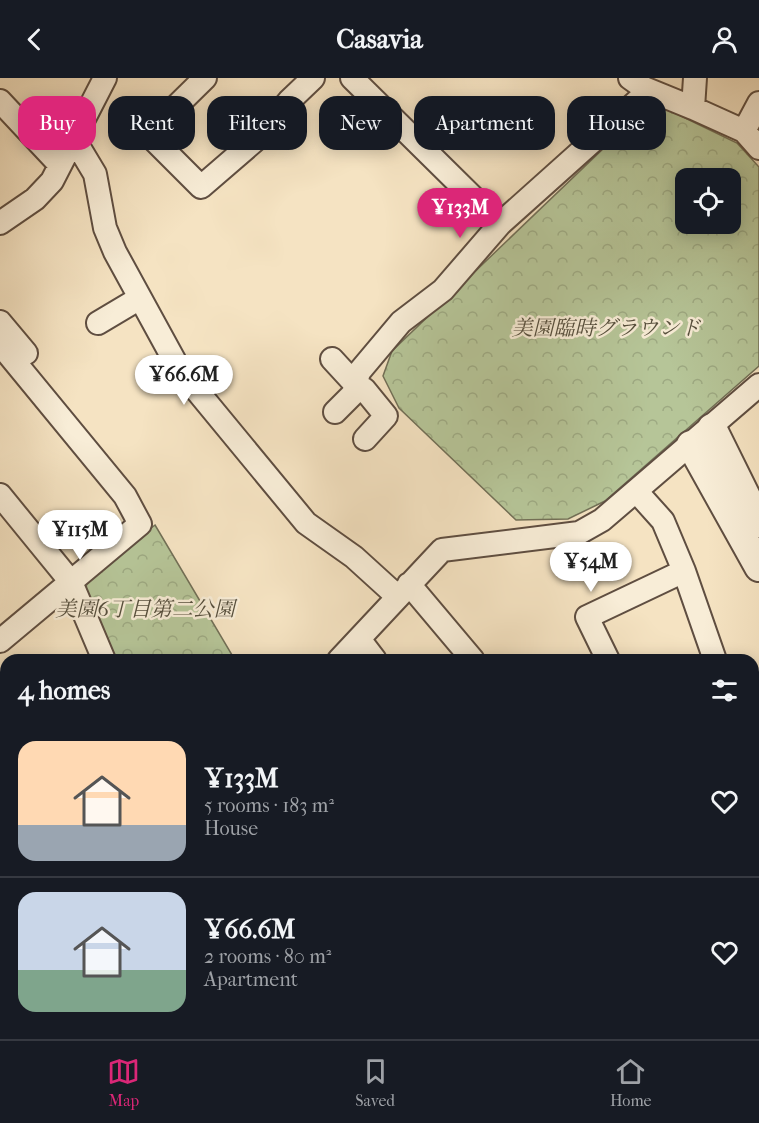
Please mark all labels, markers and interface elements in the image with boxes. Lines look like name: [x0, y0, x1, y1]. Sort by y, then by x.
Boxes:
icon: back: [18, 23, 51, 56]
text: Casavia: [336, 23, 423, 55]
icon: person: [708, 23, 741, 56]
chip: Buy: [18, 96, 96, 150]
chip: Rent: [108, 96, 195, 150]
chip: Filters: [207, 96, 307, 150]
chip: New: [319, 96, 402, 150]
chip: Apartment: [414, 96, 555, 150]
chip: House: [567, 96, 666, 150]
map controls: [675, 168, 741, 234]
button: locate: [675, 168, 741, 234]
pin: ¥133M: [418, 188, 502, 239]
text: ¥133M: [431, 196, 489, 219]
park label: 美園臨時グラウンド: [512, 316, 701, 340]
pin: ¥66.6M: [135, 355, 233, 406]
text: ¥66.6M: [149, 363, 219, 386]
pin: ¥115M: [38, 510, 122, 561]
text: ¥115M: [52, 518, 108, 541]
pin: ¥54M: [555, 542, 627, 593]
text: ¥54M: [564, 550, 618, 573]
park label: 美園6丁目第二公園: [55, 597, 238, 621]
icon: filters: [708, 674, 741, 707]
text: 4 homes: [18, 675, 110, 706]
text: ¥133M: [204, 763, 279, 794]
icon: home: [66, 765, 138, 837]
icon: heart: [708, 785, 741, 818]
text: 5 rooms · 183 m²: [204, 794, 334, 817]
text: House: [204, 817, 258, 840]
text: ¥66.6M: [204, 914, 295, 945]
icon: home: [66, 916, 138, 988]
icon: heart: [708, 936, 741, 969]
text: 2 rooms · 80 m²: [204, 945, 331, 968]
text: Apartment: [204, 968, 298, 991]
tab: Map: [107, 1055, 140, 1110]
tab: Saved: [355, 1055, 395, 1110]
tab: Home: [610, 1055, 652, 1110]

